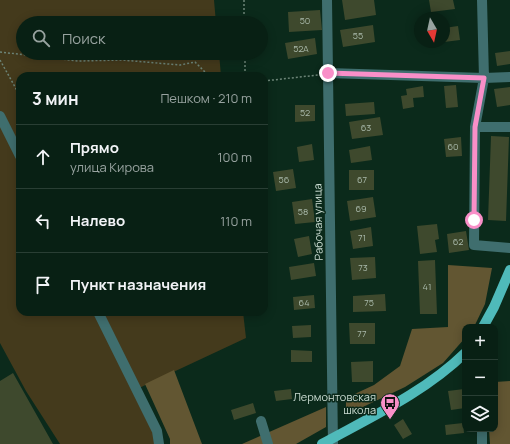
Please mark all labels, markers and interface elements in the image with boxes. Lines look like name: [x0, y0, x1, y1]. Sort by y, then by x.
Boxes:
north arrow: [414, 12, 450, 48]
house number: 50: [300, 14, 310, 27]
search box: [16, 16, 268, 60]
icon: search: [30, 27, 52, 49]
text: Поиск: [62, 28, 106, 49]
house number: 55: [353, 29, 363, 42]
house number: 52А: [293, 42, 309, 55]
route end: [319, 64, 337, 82]
text: 3 мин: [32, 87, 79, 110]
text: Пешком · 210 m: [160, 89, 252, 107]
house number: 52: [300, 106, 310, 119]
house number: 63: [361, 121, 371, 134]
text: Прямо: [70, 137, 119, 158]
house number: 60: [447, 140, 459, 153]
icon: ahead: [32, 146, 54, 168]
text: 100 m: [217, 148, 252, 166]
text: улица Кирова: [70, 158, 154, 176]
house number: 56: [279, 173, 290, 186]
house number: 67: [357, 173, 368, 186]
street label: Рабочая улица: [309, 183, 326, 261]
house number: 69: [355, 202, 367, 215]
house number: 58: [298, 205, 308, 218]
icon: left: [32, 210, 54, 232]
text: Налево: [70, 210, 125, 231]
route start: [465, 211, 483, 229]
text: 110 m: [220, 212, 252, 230]
house number: 71: [358, 231, 366, 244]
house number: 62: [453, 235, 463, 248]
house number: 73: [358, 261, 368, 274]
icon: arrive: [32, 274, 54, 296]
text: Пункт назначения: [70, 274, 206, 295]
house number: 41: [423, 280, 431, 293]
house number: 64: [299, 296, 309, 309]
house number: 75: [364, 296, 374, 309]
map controls: [462, 324, 498, 432]
button: +: [462, 324, 498, 360]
house number: 77: [357, 327, 367, 340]
button: −: [462, 360, 498, 396]
place label: Лермонтовская школа: [293, 389, 376, 417]
bus stop icon: Лермонтовская школа: [379, 392, 401, 420]
button: layers: [462, 396, 498, 432]

